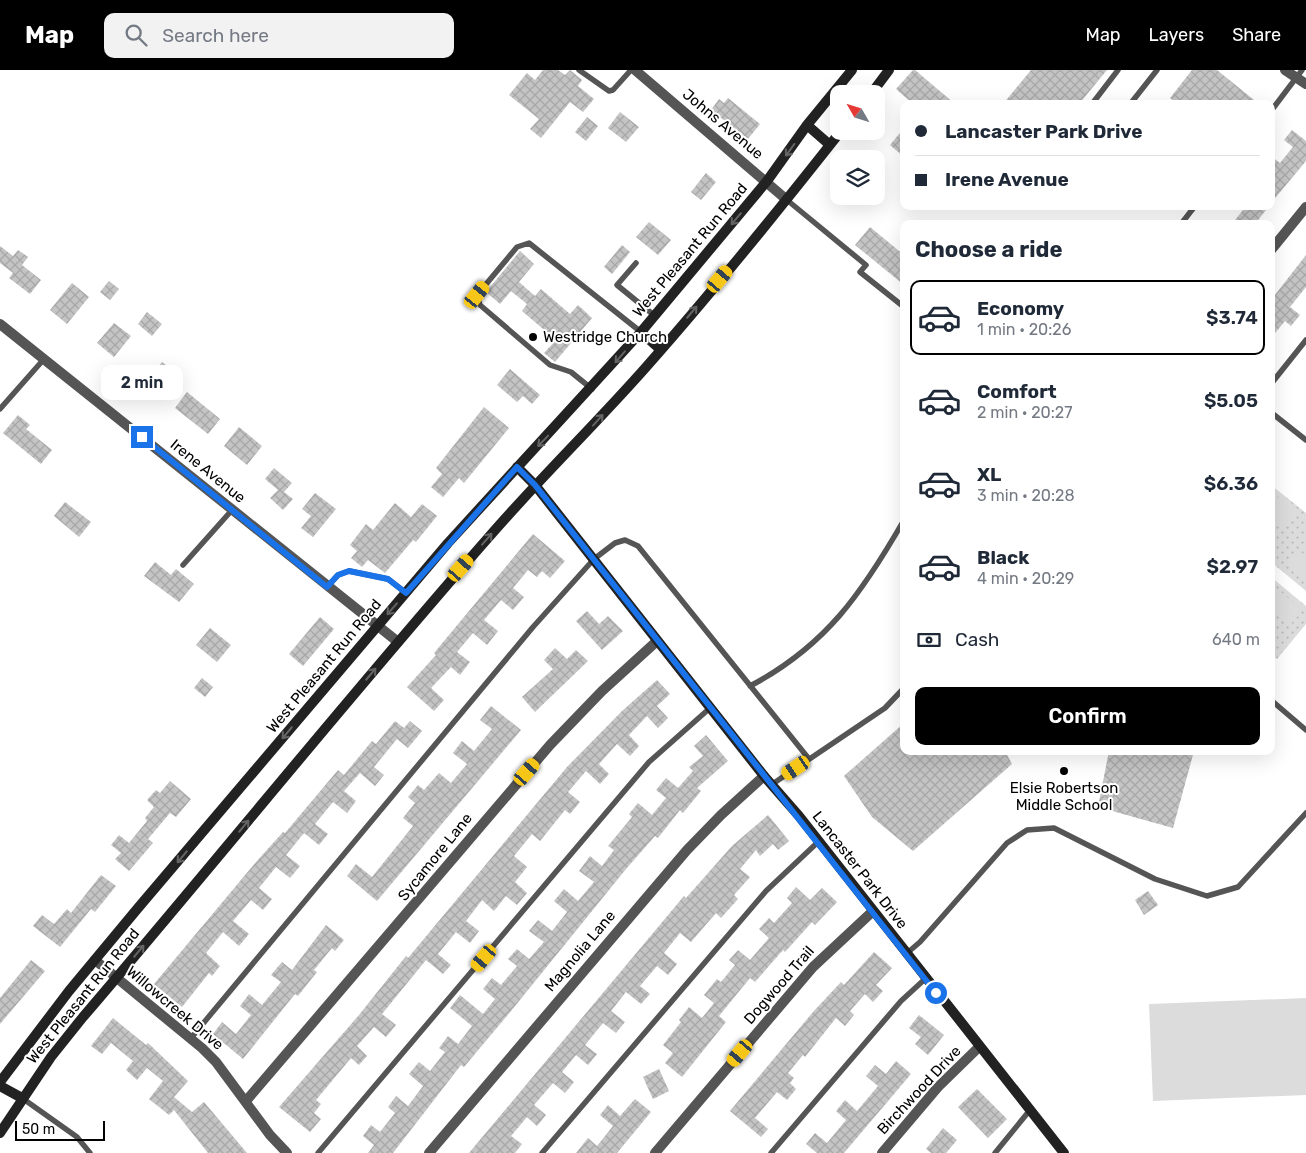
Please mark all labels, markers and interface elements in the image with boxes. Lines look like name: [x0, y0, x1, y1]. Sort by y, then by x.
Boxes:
search box: [104, 13, 454, 58]
text: Map: [25, 21, 74, 49]
icon: search: [122, 21, 150, 49]
text: Search here: [162, 24, 269, 47]
text: Map: [1086, 24, 1121, 46]
text: Layers: [1149, 24, 1204, 46]
text: Share: [1232, 24, 1281, 46]
street label: Johns Avenue: [679, 85, 767, 163]
north arrow: [830, 85, 885, 140]
map controls: [830, 85, 885, 205]
text: Lancaster Park Drive: [945, 120, 1143, 143]
one-way arrow: [784, 143, 795, 156]
button: layers: [830, 150, 885, 205]
text: Irene Avenue: [945, 168, 1069, 191]
street label: West Pleasant Run Road: [629, 180, 751, 320]
one-way arrow: [730, 212, 742, 225]
text: Choose a ride: [915, 236, 1062, 263]
car: [704, 263, 735, 295]
car: [461, 279, 492, 311]
icon: car: [917, 295, 962, 340]
text: Economy: [977, 297, 1064, 320]
one-way arrow: [687, 306, 698, 319]
text: $3.74: [1206, 306, 1258, 329]
text: 1 min · 20:26: [977, 320, 1071, 339]
place label: Westridge Church: [543, 328, 667, 346]
marker: Westridge Church: [527, 331, 539, 343]
one-way arrow: [614, 350, 626, 363]
callout: 2 min: [101, 364, 183, 400]
text: 2 min: [121, 373, 163, 392]
icon: car: [917, 378, 962, 423]
text: Comfort: [977, 380, 1057, 403]
text: $5.05: [1204, 389, 1258, 412]
text: 2 min · 20:27: [977, 403, 1072, 422]
one-way arrow: [592, 414, 604, 427]
route end: [131, 426, 153, 448]
one-way arrow: [537, 434, 549, 447]
street label: Irene Avenue: [167, 435, 249, 507]
icon: car: [917, 461, 962, 506]
text: XL: [977, 463, 1001, 486]
text: $6.36: [1204, 472, 1258, 495]
text: 3 min · 20:28: [977, 486, 1075, 505]
one-way arrow: [481, 532, 493, 545]
icon: car: [917, 544, 962, 589]
text: Black: [977, 546, 1029, 569]
car: [445, 552, 476, 584]
text: $2.97: [1206, 555, 1258, 578]
text: 4 min · 20:29: [977, 569, 1074, 588]
street label: West Pleasant Run Road: [263, 596, 385, 736]
one-way arrow: [387, 602, 398, 615]
icon: cash: [915, 626, 943, 654]
text: Cash: [955, 628, 999, 651]
text: 640 m: [1212, 630, 1260, 649]
one-way arrow: [365, 668, 376, 681]
button: Confirm: [915, 687, 1260, 745]
one-way arrow: [281, 726, 293, 739]
car: [779, 753, 812, 783]
car: [511, 756, 542, 788]
marker: Elsie Robertson Middle School: [1058, 765, 1070, 777]
place label: Elsie Robertson Middle School: [1010, 779, 1118, 814]
street label: Lancaster Park Drive: [809, 808, 911, 932]
street label: Sycamore Lane: [394, 809, 476, 905]
one-way arrow: [238, 820, 249, 833]
one-way arrow: [176, 850, 188, 863]
street label: Magnolia Lane: [541, 907, 619, 995]
street label: West Pleasant Run Road: [23, 925, 143, 1067]
car: [468, 942, 499, 974]
street label: Dogwood Trail: [740, 942, 818, 1028]
one-way arrow: [134, 944, 145, 957]
street label: Willowcreek Drive: [123, 962, 227, 1054]
route start: [925, 982, 947, 1004]
car: [724, 1037, 755, 1069]
street label: Birchwood Drive: [873, 1042, 965, 1138]
scale bar: [15, 1118, 105, 1141]
text: 50 m: [22, 1121, 55, 1138]

